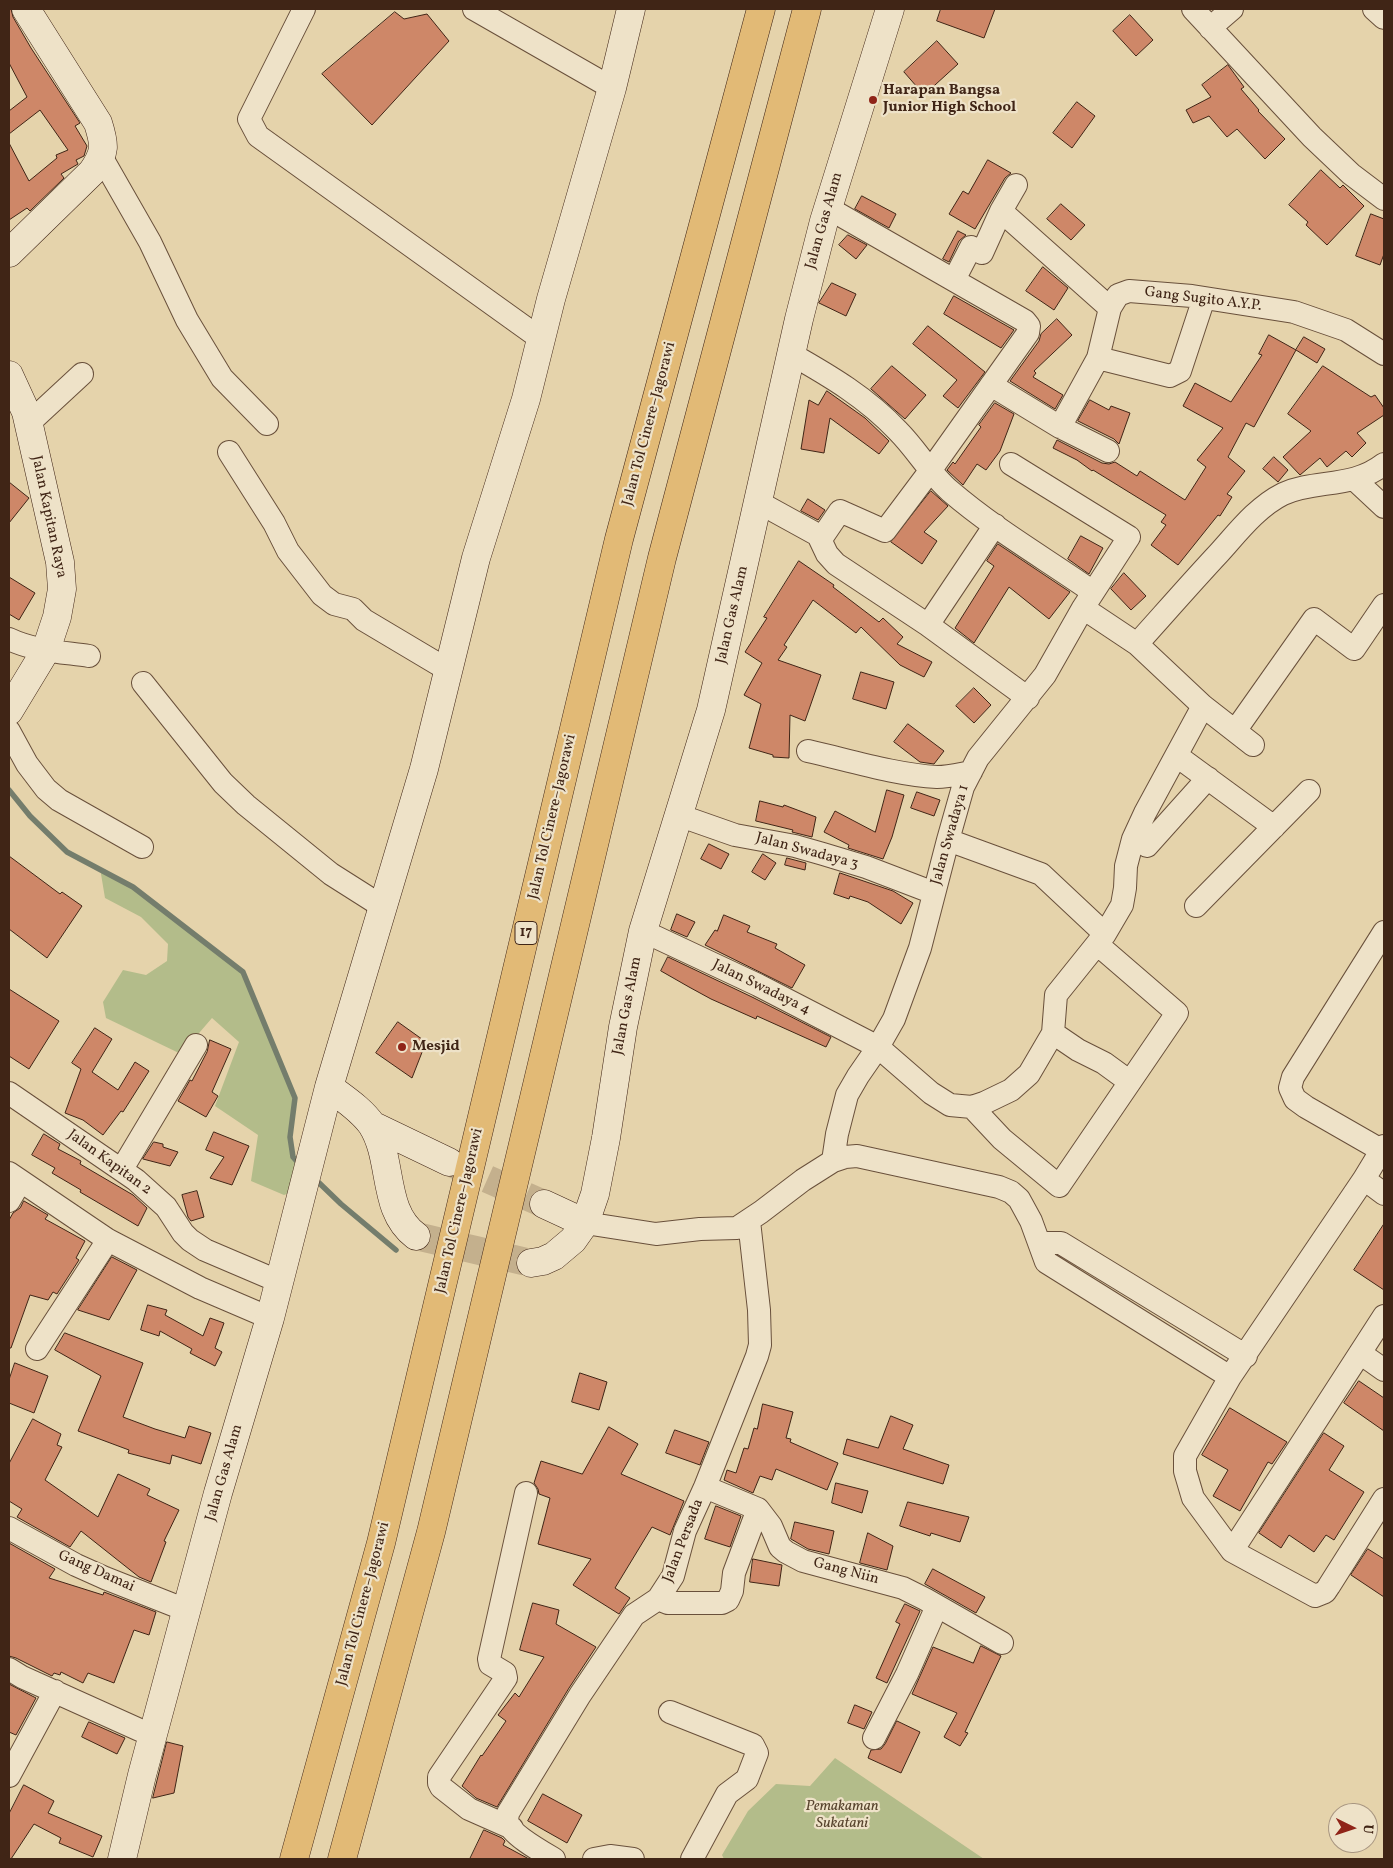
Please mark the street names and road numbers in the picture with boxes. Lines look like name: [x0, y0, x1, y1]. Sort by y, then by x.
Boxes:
street label: Jalan Gas Alam: [803, 170, 847, 272]
street label: Gang Sugito A.Y.P.: [1143, 284, 1263, 316]
street label: Jalan Tol Cinere–Jagorawi: [619, 340, 681, 508]
street label: Jalan Kapitan Raya: [26, 454, 70, 580]
street label: Jalan Gas Alam: [713, 564, 753, 666]
street label: Jalan Tol Cinere–Jagorawi: [525, 733, 581, 901]
street label: Jalan Swadaya 1: [928, 783, 974, 887]
street label: Jalan Swadaya 3: [754, 830, 860, 874]
road number: 17: [515, 921, 537, 944]
street label: Jalan Gas Alam: [610, 955, 646, 1057]
street label: Jalan Swadaya 4: [709, 957, 813, 1019]
street label: Jalan Kapitan 2: [63, 1126, 155, 1200]
street label: Jalan Tol Cinere–Jagorawi: [432, 1127, 488, 1295]
street label: Jalan Gas Alam: [203, 1422, 247, 1524]
street label: Jalan Persada: [660, 1497, 708, 1585]
street label: Jalan Tol Cinere–Jagorawi: [333, 1520, 395, 1688]
street label: Gang Damai: [55, 1547, 137, 1597]
street label: Gang Niin: [811, 1555, 881, 1589]

